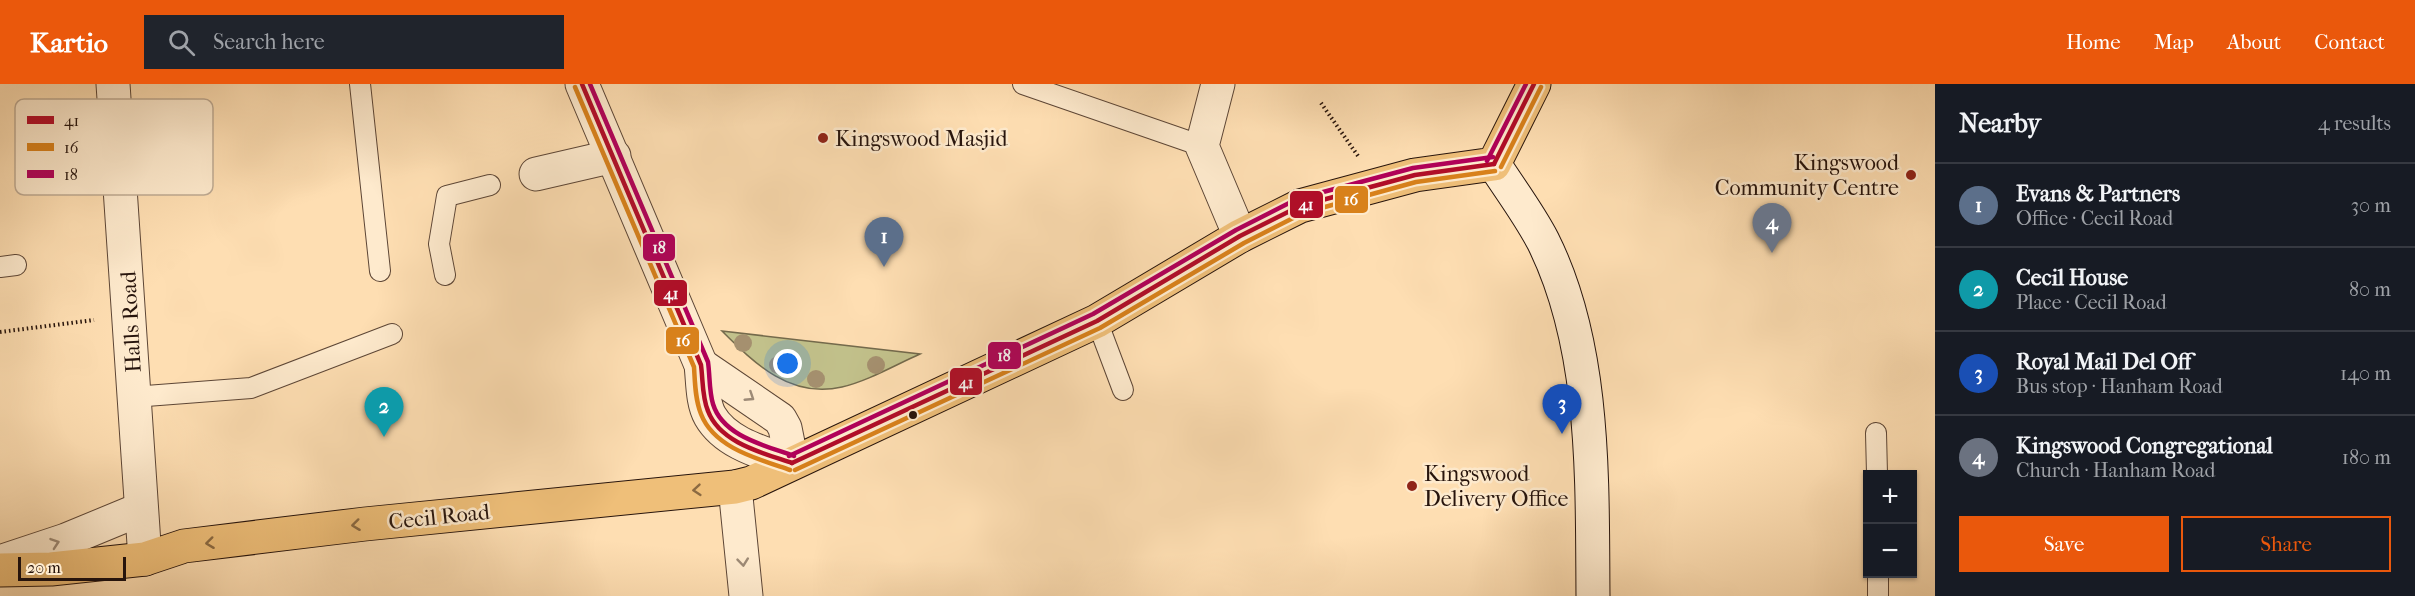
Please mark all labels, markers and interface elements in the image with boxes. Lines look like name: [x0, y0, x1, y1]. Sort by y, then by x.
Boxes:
search box: [144, 15, 564, 69]
text: Kartio: [30, 26, 108, 59]
icon: search: [165, 26, 198, 59]
text: Search here: [213, 29, 325, 55]
text: Home: [2066, 30, 2121, 54]
text: Map: [2154, 30, 2194, 54]
text: About: [2227, 30, 2281, 54]
text: Contact: [2314, 30, 2385, 54]
legend: [15, 99, 213, 195]
text: Nearby: [1959, 108, 2041, 139]
text: 41: [64, 111, 79, 130]
text: 4 results: [2318, 112, 2391, 135]
place label: Kingswood Masjid: [835, 126, 1008, 152]
marker: Kingswood Masjid: [816, 131, 830, 145]
text: 16: [64, 138, 79, 157]
place label: Kingswood Community Centre: [1715, 150, 1900, 201]
text: 18: [64, 165, 78, 184]
marker: Kingswood Community Centre: [1904, 168, 1918, 182]
text: Evans & Partners: [2016, 181, 2180, 207]
line badge: 16: [1334, 185, 1369, 214]
line badge: 41: [1289, 190, 1324, 219]
text: 16: [1344, 190, 1358, 209]
text: 1: [1975, 194, 1982, 217]
text: 30 m: [2351, 194, 2391, 217]
text: 41: [1297, 195, 1314, 215]
pin: 4: [1752, 204, 1792, 253]
text: Office · Cecil Road: [2016, 207, 2173, 230]
pin: 1: [864, 218, 904, 267]
line badge: 18: [642, 233, 676, 262]
text: 18: [652, 238, 666, 257]
text: Cecil House: [2016, 265, 2128, 291]
street label: Halls Road: [115, 270, 147, 373]
text: 2: [1973, 278, 1984, 301]
text: 80 m: [2349, 278, 2391, 301]
line badge: 41: [653, 279, 688, 307]
text: 41: [662, 284, 679, 304]
text: Place · Cecil Road: [2016, 291, 2167, 314]
line badge: 16: [665, 326, 700, 355]
text: 16: [676, 331, 690, 350]
line badge: 18: [987, 341, 1022, 370]
text: 18: [997, 346, 1011, 365]
your location: [773, 349, 802, 378]
text: Royal Mail Del Off: [2016, 349, 2191, 375]
text: 3: [1974, 362, 1983, 385]
text: 140 m: [2340, 362, 2391, 385]
line badge: 41: [949, 367, 983, 396]
text: 41: [957, 373, 974, 393]
text: Bus stop · Hanham Road: [2016, 375, 2223, 398]
pin: 3: [1542, 384, 1582, 434]
pin: 2: [364, 388, 404, 437]
one-way arrow: [744, 390, 754, 402]
unlabelled marker: [907, 409, 919, 421]
text: Kingswood Congregational: [2016, 433, 2273, 459]
text: 4: [1973, 446, 1984, 469]
text: 180 m: [2342, 446, 2391, 469]
text: Church · Hanham Road: [2016, 459, 2215, 482]
place label: Kingswood Delivery Office: [1424, 461, 1568, 512]
map controls: [1863, 470, 1917, 578]
button: +: [1863, 470, 1917, 524]
marker: Kingswood Delivery Office: [1405, 479, 1419, 493]
one-way arrow: [692, 484, 701, 497]
street label: Cecil Road: [387, 499, 492, 535]
button: Save: [1959, 516, 2169, 572]
button: Share: [2181, 516, 2391, 572]
one-way arrow: [352, 518, 361, 531]
button: −: [1863, 524, 1917, 578]
one-way arrow: [205, 536, 214, 549]
one-way arrow: [49, 538, 60, 551]
scale bar: [18, 554, 126, 582]
text: 20 m: [27, 558, 61, 577]
one-way arrow: [736, 558, 749, 567]

